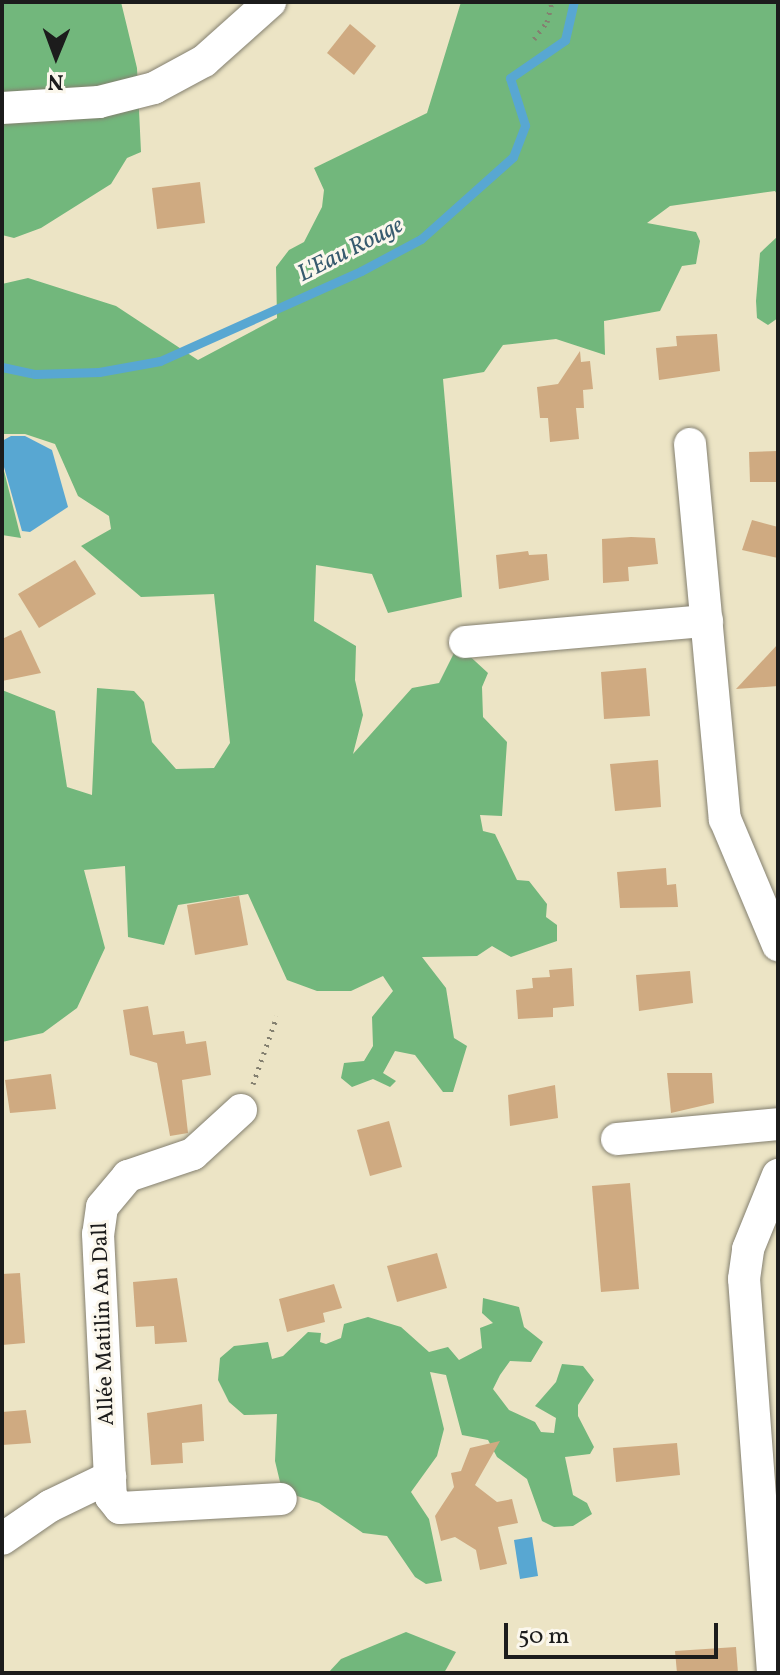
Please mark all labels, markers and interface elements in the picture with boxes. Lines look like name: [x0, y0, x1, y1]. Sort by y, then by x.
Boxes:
north arrow: [16, 16, 96, 96]
text: N: [47, 65, 64, 96]
water label: L'Eau Rouge: [293, 212, 409, 290]
street label: Allée Matilin An Dall: [87, 1222, 121, 1426]
scale bar: [508, 1607, 722, 1657]
text: 50 m: [518, 1620, 570, 1654]

